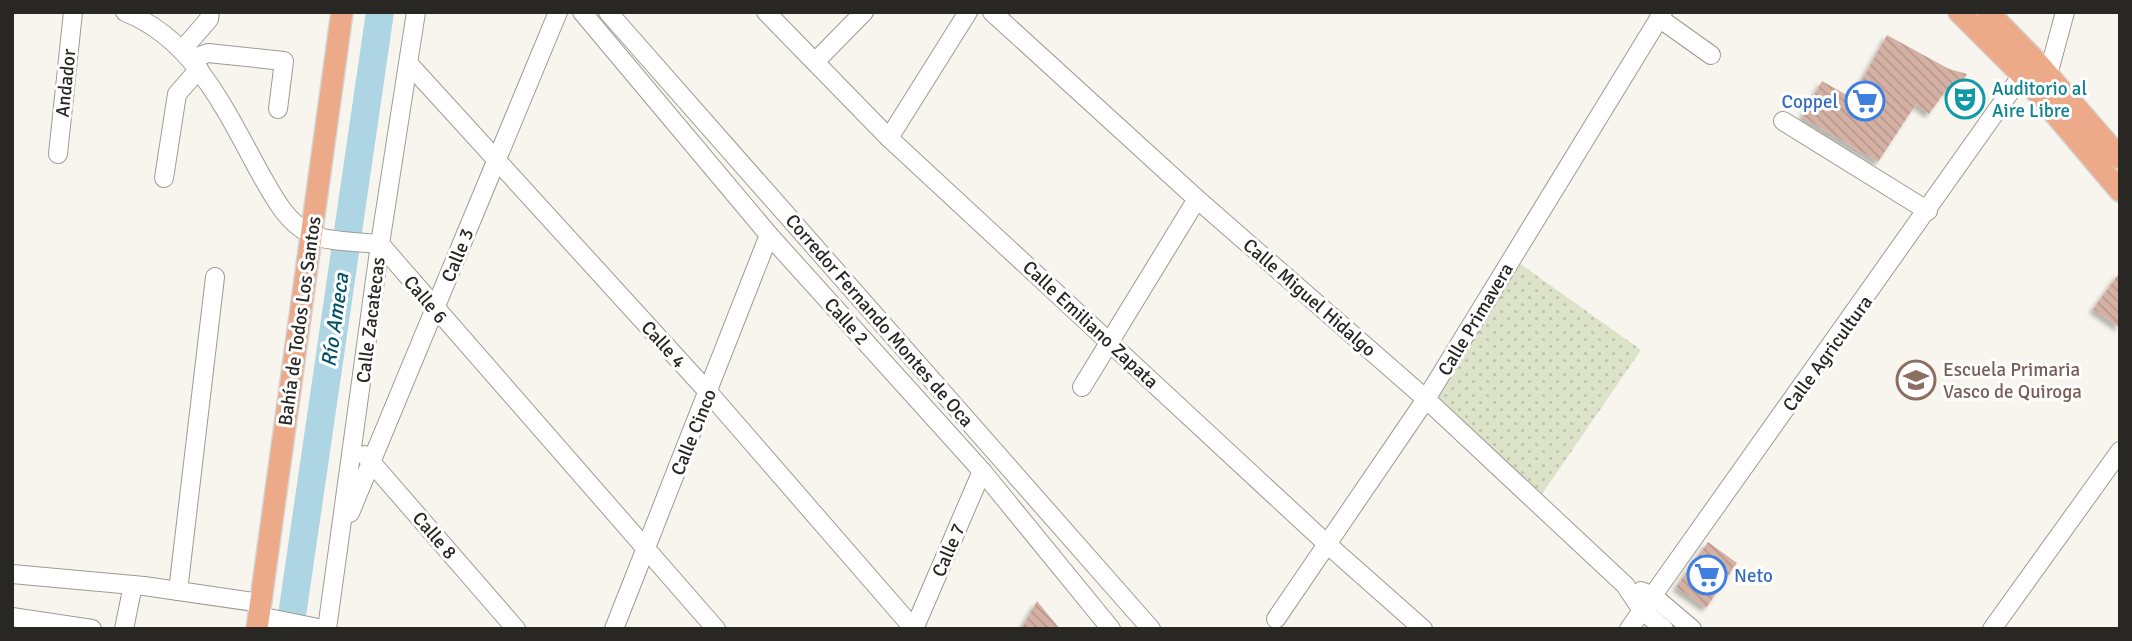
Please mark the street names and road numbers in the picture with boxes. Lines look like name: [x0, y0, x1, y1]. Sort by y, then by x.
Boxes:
street label: Andador: [50, 48, 82, 118]
street label: Corredor Fernando Montes de Oca: [780, 209, 978, 432]
street label: Bahía de Todos Los Santos: [273, 215, 327, 427]
street label: Calle 3: [436, 225, 479, 286]
street label: Calle Miguel Hidalgo: [1238, 233, 1381, 362]
street label: Calle Zacatecas: [351, 256, 391, 384]
street label: Calle Emiliano Zapata: [1017, 256, 1163, 394]
street label: Calle Primavera: [1433, 259, 1519, 380]
street label: Calle 6: [398, 271, 452, 329]
street label: Calle Agricultura: [1778, 291, 1878, 416]
street label: Calle 2: [819, 293, 874, 350]
street label: Calle 4: [636, 316, 691, 373]
street label: Calle Cinco: [666, 386, 722, 479]
street label: Calle 8: [407, 507, 462, 565]
street label: Calle 7: [927, 520, 971, 581]

